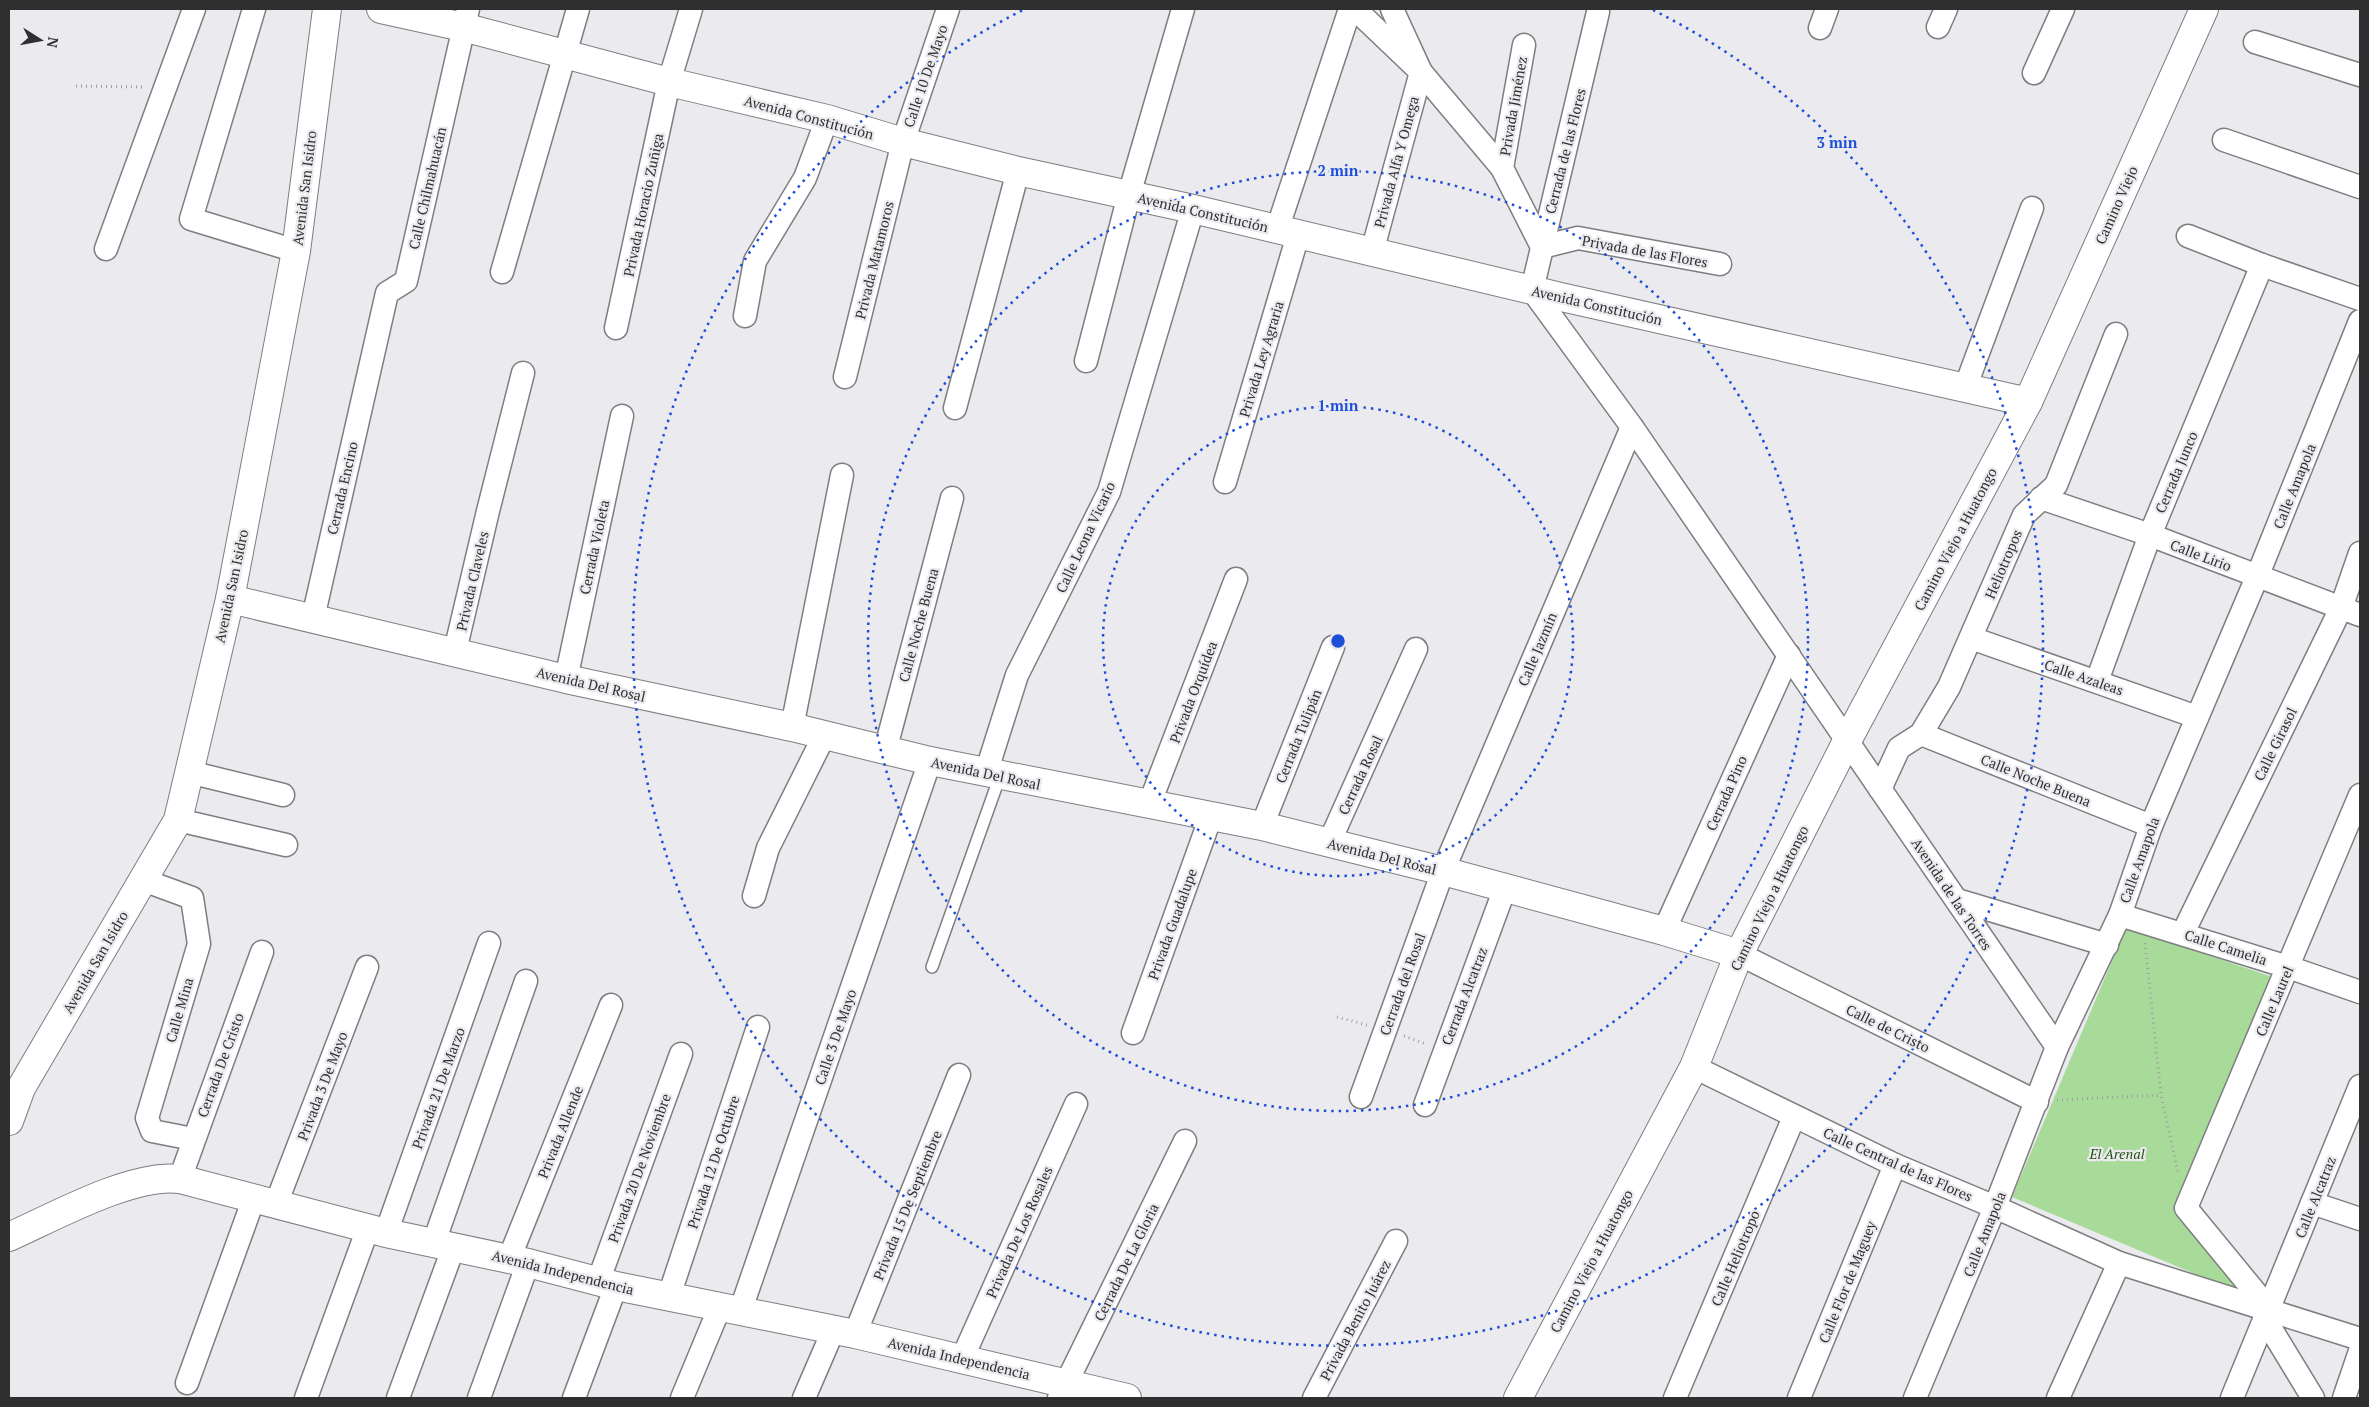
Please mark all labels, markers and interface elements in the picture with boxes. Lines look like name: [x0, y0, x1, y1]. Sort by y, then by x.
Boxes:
north arrow: [15, 15, 65, 65]
street label: Calle 10 De Mayo: [899, 22, 952, 130]
text: N: [43, 36, 64, 50]
street label: Privada Jiménez: [1495, 55, 1531, 157]
street label: Cerrada de las Flores: [1540, 86, 1590, 216]
street label: Avenida Constitución: [742, 91, 877, 144]
street label: Privada Alfa Y Omega: [1369, 94, 1423, 230]
street label: Calle Chilmahuacán: [404, 124, 450, 251]
street label: Avenida San Isidro: [288, 129, 321, 247]
street label: Privada Horacio Zuñiga: [619, 132, 667, 278]
text: 3 min: [1816, 132, 1858, 152]
text: 2 min: [1317, 160, 1359, 180]
street label: Camino Viejo: [2090, 163, 2142, 247]
street label: Avenida Constitución: [1136, 188, 1271, 236]
street label: Privada Matamoros: [850, 199, 898, 321]
street label: Privada de las Flores: [1581, 231, 1709, 271]
street label: Avenida Constitución: [1530, 281, 1665, 329]
street label: Privada Ley Agraria: [1234, 299, 1288, 419]
text: 1 min: [1317, 395, 1359, 415]
street label: Cerrada Junco: [2150, 428, 2202, 516]
street label: Cerrada Encino: [322, 439, 362, 536]
street label: Calle Amapola: [2268, 441, 2320, 531]
street label: Camino Viejo a Huatongo: [1909, 464, 2001, 614]
street label: Calle Leona Vicario: [1051, 478, 1119, 596]
street label: Cerrada Violeta: [575, 498, 613, 596]
street label: Avenida San Isidro: [210, 527, 252, 645]
street label: Heliotropos: [1980, 527, 2026, 601]
street label: Privada Claveles: [451, 529, 493, 633]
street label: Calle Lirio: [2168, 535, 2235, 575]
street label: Calle Noche Buena: [894, 566, 942, 684]
street label: Calle Jazmín: [1513, 609, 1561, 689]
centre of rings: [1329, 632, 1347, 650]
street label: Privada Orquídea: [1165, 638, 1221, 746]
street label: Calle Azaleas: [2042, 655, 2126, 699]
street label: Avenida Del Rosal: [535, 662, 647, 706]
street label: Cerrada Tulipán: [1270, 686, 1326, 786]
street label: Calle Girasol: [2249, 704, 2301, 784]
street label: Cerrada Rosal: [1333, 732, 1387, 818]
street label: Calle Noche Buena: [1978, 749, 2094, 811]
street label: Avenida Del Rosal: [929, 752, 1043, 794]
street label: Cerrada Pino: [1701, 752, 1751, 834]
street label: Calle Amapola: [2115, 814, 2163, 906]
street label: Camino Viejo a Huatongo: [1725, 822, 1813, 974]
street label: Avenida Del Rosal: [1326, 833, 1438, 879]
street label: Avenida de las Torres: [1907, 834, 1997, 954]
street label: Privada Guadalupe: [1143, 866, 1201, 982]
street label: Avenida San Isidro: [58, 907, 132, 1017]
street label: Calle Camelia: [2182, 925, 2270, 969]
street label: Cerrada del Rosal: [1375, 930, 1429, 1038]
street label: Cerrada Alcatraz: [1437, 944, 1491, 1048]
street label: Calle Laurel: [2251, 963, 2297, 1039]
street label: Calle Mina: [161, 975, 197, 1045]
street label: Calle 3 De Mayo: [810, 986, 860, 1087]
street label: Calle de Cristo: [1843, 1000, 1933, 1057]
street label: Cerrada De Cristo: [192, 1010, 248, 1120]
street label: Privada 21 De Marzo: [407, 1024, 469, 1151]
street label: Privada 3 De Mayo: [292, 1029, 352, 1143]
street label: Privada Allende: [533, 1083, 587, 1181]
street label: Privada 20 De Noviembre: [603, 1091, 675, 1245]
street label: Privada 12 De Octubre: [682, 1093, 744, 1231]
street label: Calle Central de las Flores: [1820, 1123, 1976, 1205]
street label: Privada 15 De Septiembre: [868, 1127, 946, 1283]
park label: El Arenal: [2088, 1144, 2145, 1163]
street label: Calle Alcatraz: [2290, 1153, 2340, 1241]
street label: Privada De Los Rosales: [981, 1163, 1057, 1301]
street label: Camino Viejo a Huatongo: [1545, 1186, 1637, 1336]
street label: Calle Amapola: [1958, 1189, 2010, 1279]
street label: Cerrada De La Gloria: [1089, 1200, 1163, 1324]
street label: Calle Heliotropo: [1706, 1207, 1764, 1309]
street label: Calle Flor de Maguey: [1814, 1217, 1881, 1346]
street label: Avenida Independencia: [490, 1245, 636, 1299]
street label: Privada Benito Juárez: [1315, 1256, 1395, 1384]
street label: Avenida Independencia: [886, 1332, 1032, 1384]

